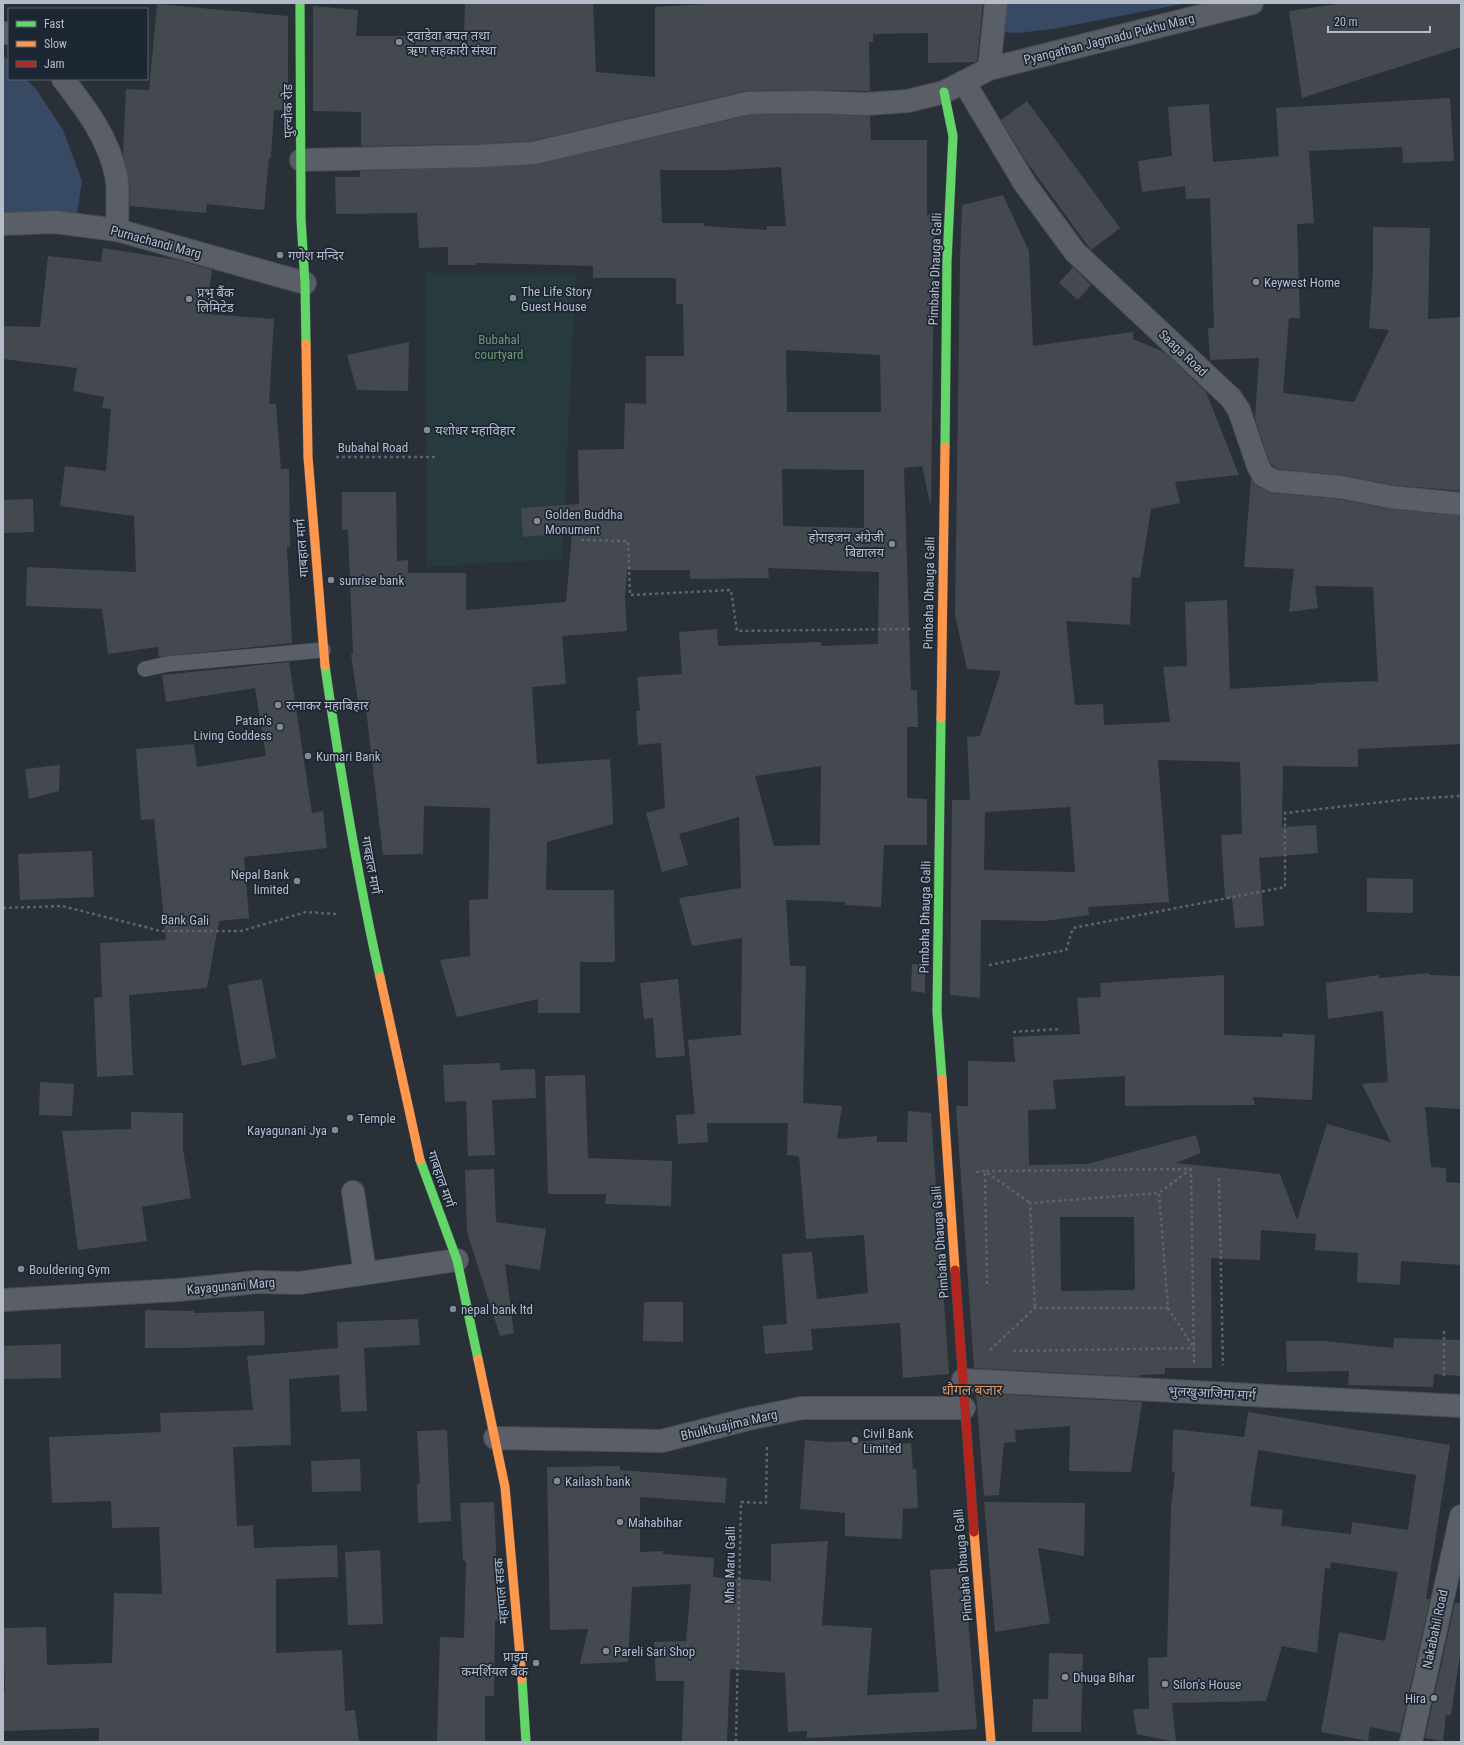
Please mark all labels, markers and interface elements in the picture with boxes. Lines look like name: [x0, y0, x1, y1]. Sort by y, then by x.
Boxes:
legend: [8, 8, 148, 80]
scale bar: [1328, 8, 1430, 34]
street label: Pyangathan Jagmadu Pukhu Marg: [1022, 11, 1196, 67]
text: 20 m: [1334, 15, 1358, 29]
text: Fast: [44, 17, 65, 31]
place label: ट्वाडेवा बचत तथा ऋण सहकारी संस्था: [407, 28, 497, 58]
text: Slow: [44, 37, 67, 51]
marker: ट्वाडेवा बचत तथा ऋण सहकारी संस्था: [394, 37, 404, 47]
text: Jam: [44, 57, 65, 71]
street label: पुल्चोक रोड: [280, 83, 297, 138]
street label: Pimbaha Dhauga Galli: [926, 212, 944, 326]
street label: Purnachandi Marg: [109, 223, 203, 261]
place label: गणेश मन्दिर: [288, 248, 345, 263]
marker: गणेश मन्दिर: [275, 250, 285, 260]
place label: Keywest Home: [1264, 275, 1340, 290]
marker: Keywest Home: [1251, 277, 1261, 287]
place label: The Life Story Guest House: [521, 284, 592, 314]
place label: प्रभु बैंक लिमिटेड: [197, 285, 235, 315]
marker: The Life Story Guest House: [508, 293, 518, 303]
marker: प्रभु बैंक लिमिटेड: [184, 294, 194, 304]
street label: Saaga Road: [1156, 327, 1210, 379]
park label: Bubahal courtyard: [475, 332, 523, 362]
place label: यशोधर महाविहार: [435, 423, 516, 438]
marker: यशोधर महाविहार: [422, 425, 432, 435]
street label: Bubahal Road: [338, 440, 408, 455]
place label: Golden Buddha Monument: [545, 507, 623, 537]
marker: Golden Buddha Monument: [532, 516, 542, 526]
street label: गाबहाल मार्ग: [292, 517, 312, 578]
place label: होराइजन अंग्रेजी बिद्यालय: [809, 530, 885, 560]
street label: Pimbaha Dhauga Galli: [921, 536, 937, 650]
marker: होराइजन अंग्रेजी बिद्यालय: [887, 539, 897, 549]
place label: sunrise bank: [339, 573, 404, 588]
marker: sunrise bank: [326, 575, 336, 585]
place label: रत्नाकर महाबिहार: [286, 698, 369, 713]
marker: रत्नाकर महाबिहार: [273, 700, 283, 710]
place label: Patan's Living Goddess: [194, 713, 272, 743]
marker: Patan's Living Goddess: [275, 722, 285, 732]
place label: Kumari Bank: [316, 749, 381, 764]
marker: Kumari Bank: [303, 751, 313, 761]
street label: गाबहाल मार्ग: [359, 835, 384, 896]
street label: Pimbaha Dhauga Galli: [917, 860, 933, 974]
place label: Nepal Bank limited: [231, 867, 289, 897]
marker: Nepal Bank limited: [292, 876, 302, 886]
street label: Bank Gali: [161, 912, 209, 928]
place label: Temple: [358, 1111, 396, 1126]
marker: Temple: [345, 1113, 355, 1123]
place label: Kayagunani Jya: [247, 1123, 327, 1138]
marker: Kayagunani Jya: [330, 1125, 340, 1135]
street label: गाबहाल मार्ग: [424, 1149, 458, 1210]
street label: Pimbaha Dhauga Galli: [929, 1185, 951, 1299]
place label: Bouldering Gym: [29, 1262, 110, 1277]
marker: Bouldering Gym: [16, 1264, 26, 1274]
street label: Kayagunani Marg: [186, 1275, 276, 1297]
place label: nepal bank ltd: [461, 1302, 533, 1317]
marker: nepal bank ltd: [448, 1304, 458, 1314]
district label: धौगल बजार: [942, 1382, 1003, 1398]
street label: भुलखुआजिमा मार्ग: [1168, 1383, 1257, 1404]
street label: Bhulkhuajima Marg: [679, 1407, 779, 1443]
place label: Civil Bank Limited: [863, 1426, 913, 1456]
marker: Civil Bank Limited: [850, 1435, 860, 1445]
place label: Kailash bank: [565, 1474, 631, 1489]
marker: Kailash bank: [552, 1476, 562, 1486]
street label: Pimbaha Dhauga Galli: [951, 1508, 975, 1622]
place label: Mahabihar: [628, 1515, 682, 1530]
marker: Mahabihar: [615, 1517, 625, 1527]
street label: Mha Maru Galli: [722, 1526, 738, 1604]
street label: महापाल सडक: [491, 1556, 511, 1625]
street label: Nakabahil Road: [1419, 1588, 1451, 1670]
place label: Pareli Sari Shop: [614, 1644, 695, 1659]
marker: Pareli Sari Shop: [601, 1646, 611, 1656]
place label: प्राइम कमर्शियल बैंक: [461, 1649, 529, 1679]
marker: प्राइम कमर्शियल बैंक: [531, 1658, 541, 1668]
place label: Dhuga Bihar: [1073, 1670, 1135, 1685]
marker: Dhuga Bihar: [1060, 1672, 1070, 1682]
place label: Silon's House: [1173, 1677, 1241, 1692]
marker: Silon's House: [1160, 1679, 1170, 1689]
place label: Hira: [1405, 1691, 1426, 1706]
marker: Hira: [1429, 1693, 1439, 1703]

